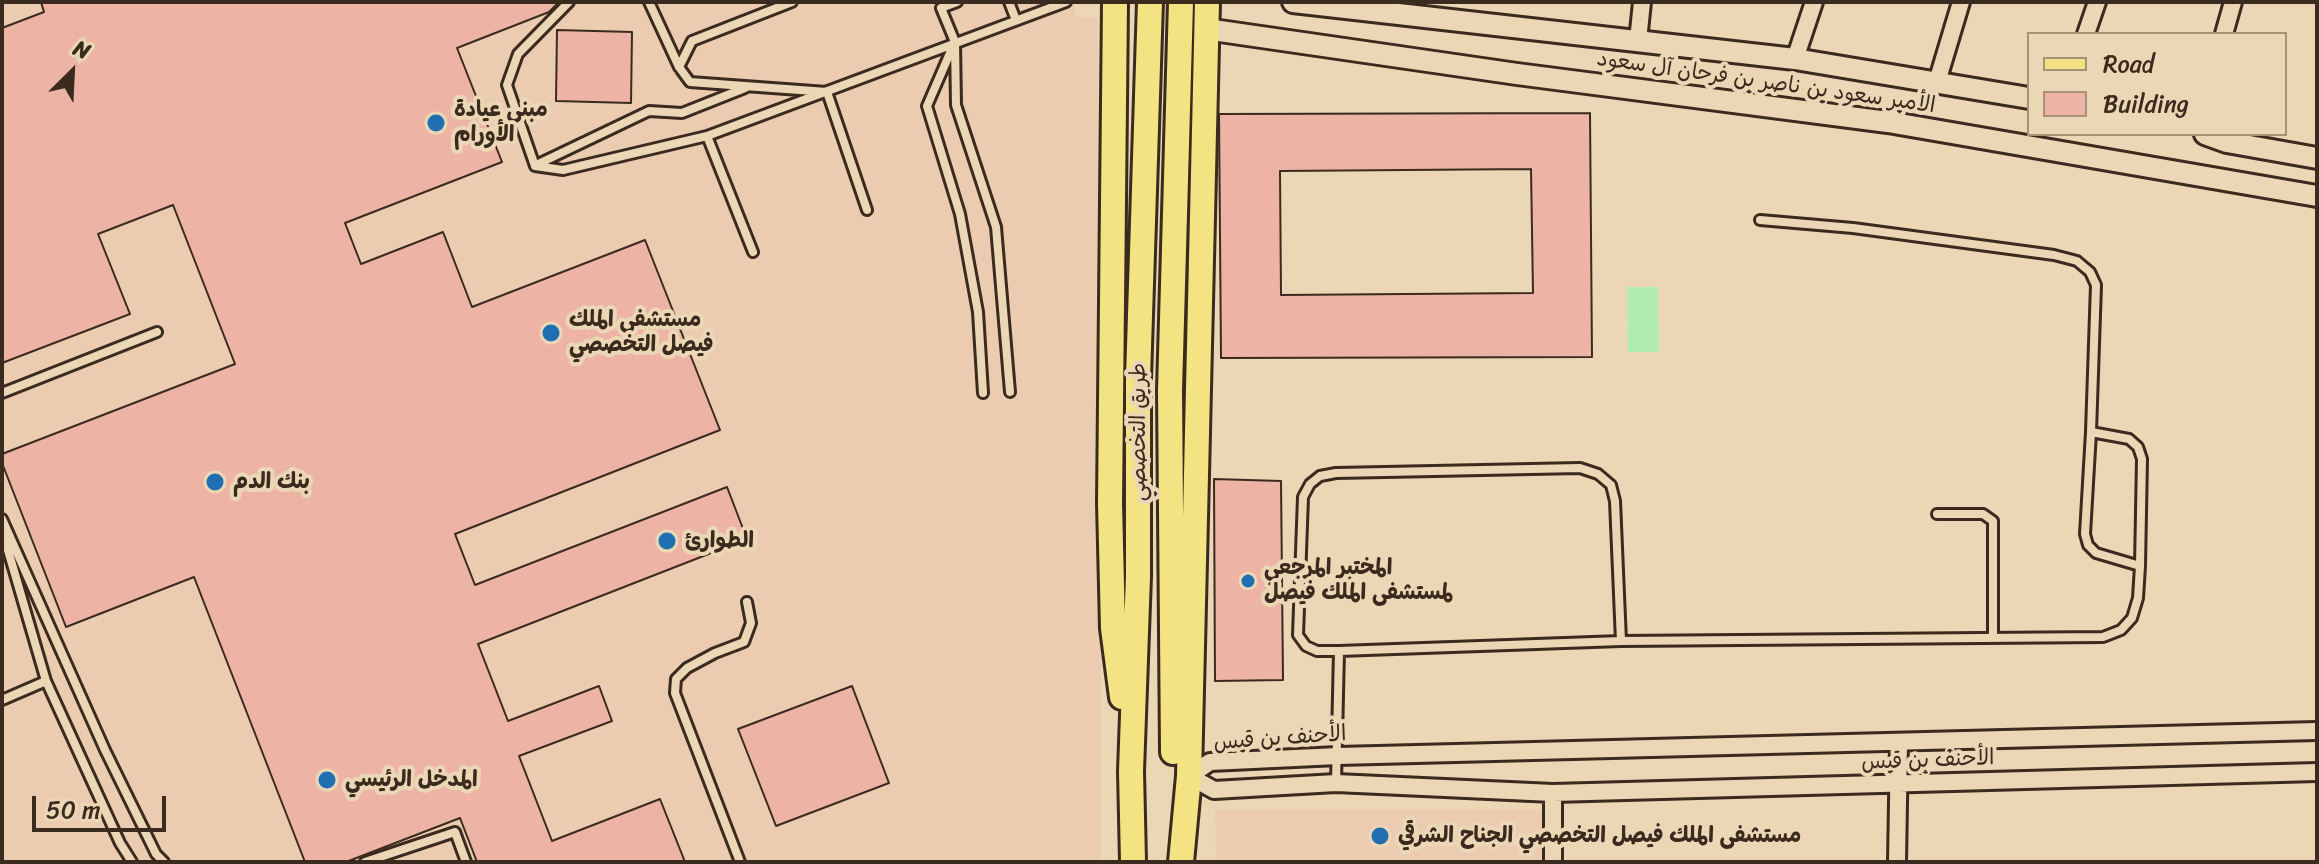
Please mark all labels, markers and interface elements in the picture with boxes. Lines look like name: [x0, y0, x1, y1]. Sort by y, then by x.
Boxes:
text: N: [67, 29, 97, 71]
north arrow: [32, 32, 112, 112]
legend: [2027, 32, 2287, 136]
text: Road: [2103, 43, 2154, 85]
street label: الأمير سعود بن ناصر بن فرحان آل سعود: [1595, 46, 1937, 120]
text: Building: [2103, 83, 2189, 125]
place label: مبنى عيادة الأورام: [454, 97, 548, 148]
marker: مبنى عيادة الأورام: [425, 112, 447, 134]
place label: مستشفى الملك فيصل التخصصي: [569, 307, 714, 358]
marker: مستشفى الملك فيصل التخصصي: [540, 322, 562, 344]
street label: طريق التخصصي: [1126, 363, 1152, 501]
place label: بنك الدم: [233, 469, 310, 495]
marker: بنك الدم: [204, 471, 226, 493]
place label: الطوارئ: [685, 528, 754, 554]
marker: الطوارئ: [656, 530, 678, 552]
place label: المختبر المرجعي لمستشفى الملك فيصل: [1264, 555, 1453, 606]
marker: المختبر المرجعي لمستشفى الملك فيصل: [1239, 572, 1257, 590]
street label: الأحنف بن قيس: [1213, 721, 1347, 757]
street label: الأحنف بن قيس: [1861, 745, 1995, 777]
place label: المدخل الرئيسي: [345, 767, 478, 793]
marker: المدخل الرئيسي: [316, 769, 338, 791]
scale bar: [36, 780, 170, 830]
text: 50 m: [46, 789, 101, 831]
place label: مستشفى الملك فيصل التخصصي الجناح الشرقي: [1398, 823, 1801, 849]
marker: مستشفى الملك فيصل التخصصي الجناح الشرقي: [1369, 825, 1391, 847]

